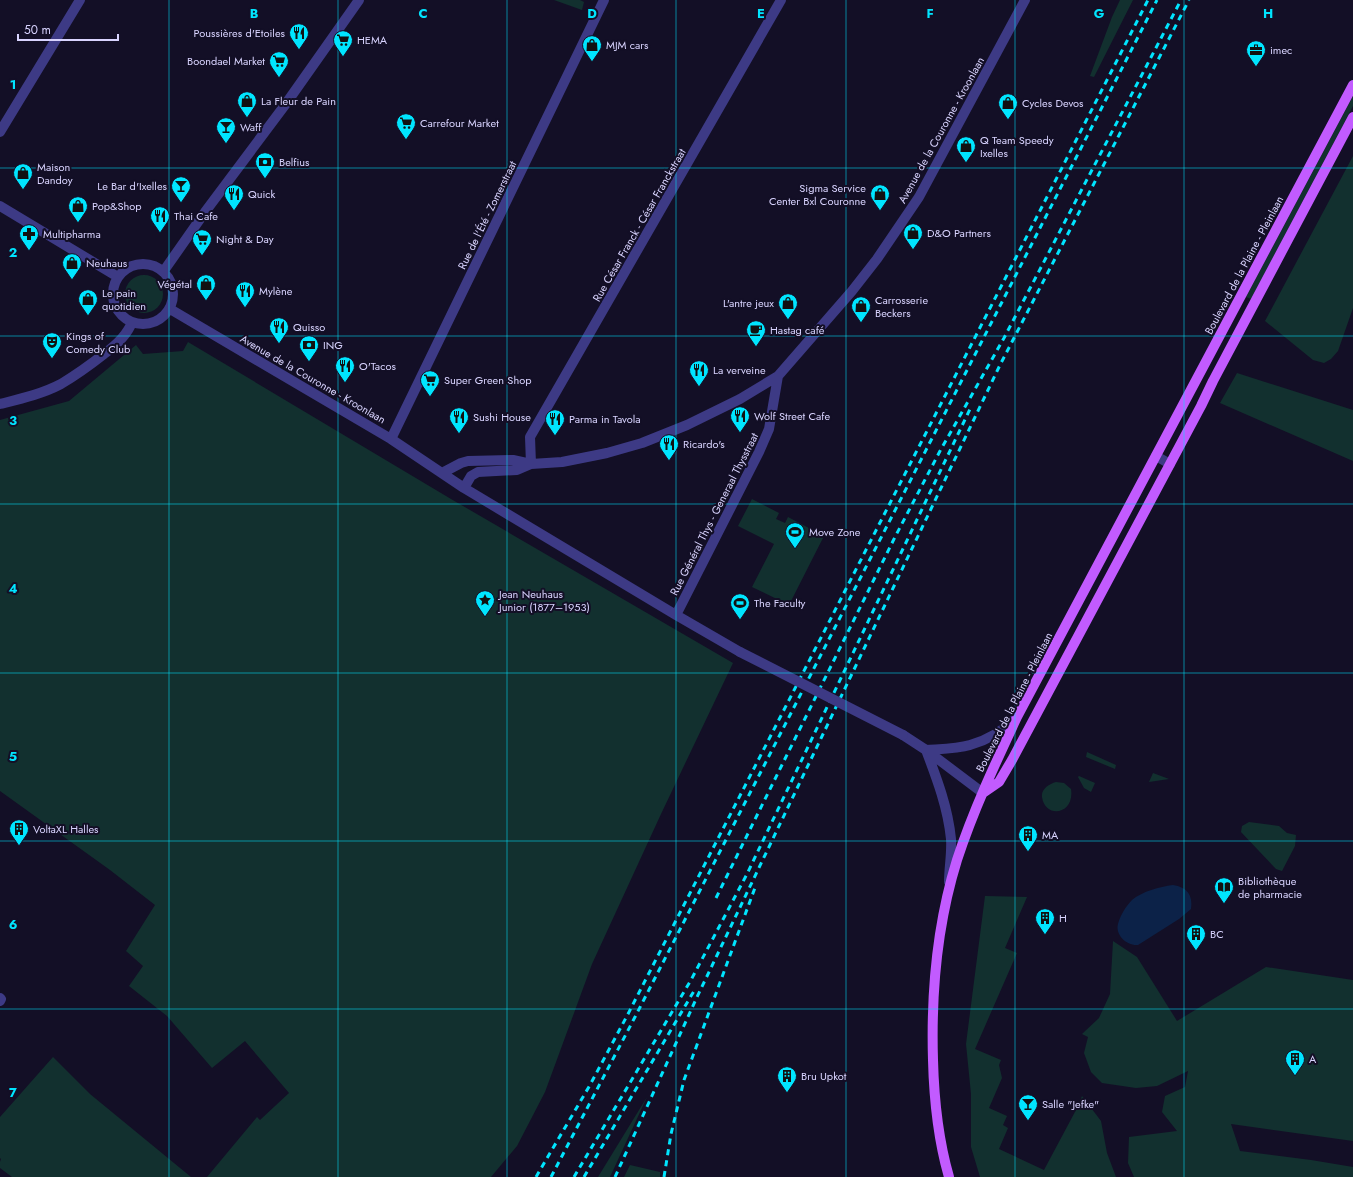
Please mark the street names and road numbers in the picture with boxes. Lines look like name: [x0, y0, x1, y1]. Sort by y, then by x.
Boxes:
street label: Avenue de la Couronne - Kroonlaan: [894, 54, 988, 206]
street label: Rue César Franck - César Franckstraat: [588, 145, 690, 304]
street label: Rue de l'Été - Zomerstraat: [454, 158, 520, 272]
street label: Boulevard de la Plaine - Pleinlaan: [1201, 193, 1287, 337]
street label: Avenue de la Couronne - Kroonlaan: [237, 331, 389, 427]
street label: Rue Général Thys - Generaal Thysstraat: [666, 430, 762, 598]
street label: Boulevard de la Plaine - Pleinlaan: [972, 629, 1056, 775]

